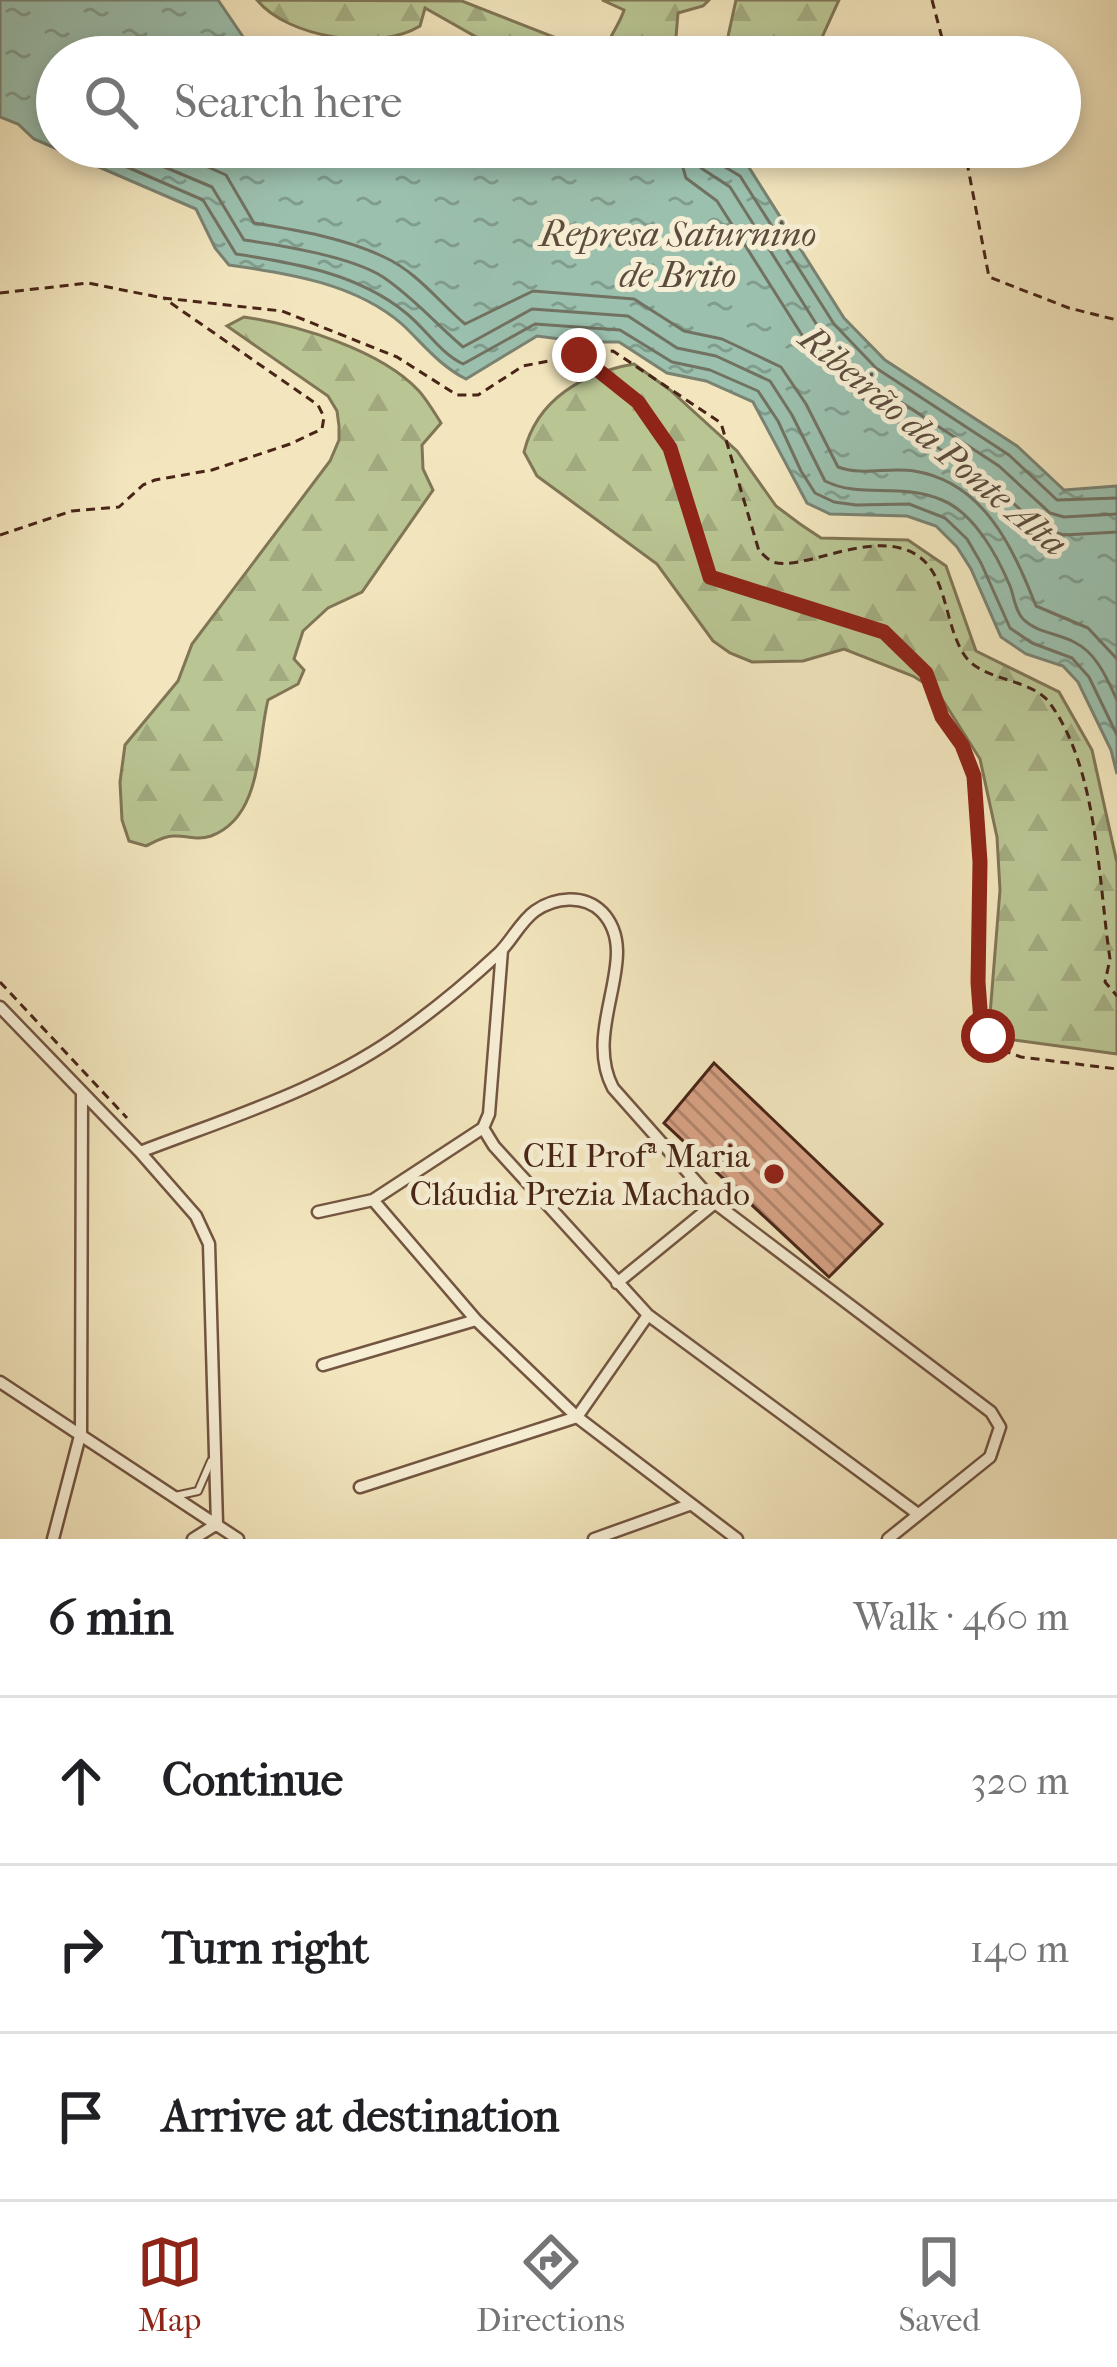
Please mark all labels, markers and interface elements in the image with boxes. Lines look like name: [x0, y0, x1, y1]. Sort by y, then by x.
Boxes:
search box: [36, 36, 1081, 168]
icon: search: [78, 69, 144, 135]
text: Search here: [174, 76, 402, 129]
water label: Represa Saturnino de Brito: [538, 213, 816, 296]
water label: Ribeirão da Ponte Alta: [790, 316, 1075, 565]
route end: [552, 328, 606, 382]
route start: [961, 1009, 1015, 1063]
place label: CEI Profª Maria Cláudia Prezia Machado: [410, 1137, 751, 1214]
marker: CEI Profª Maria Cláudia Prezia Machado: [761, 1161, 787, 1187]
text: 6 min: [48, 1587, 174, 1647]
text: Walk · 460 m: [853, 1594, 1069, 1640]
icon: ahead: [48, 1748, 114, 1814]
text: Continue: [162, 1754, 343, 1807]
text: 320 m: [971, 1758, 1069, 1804]
icon: right: [48, 1916, 114, 1982]
text: Turn right: [162, 1922, 369, 1975]
text: 140 m: [970, 1926, 1069, 1972]
icon: arrive: [48, 2084, 114, 2150]
text: Arrive at destination: [162, 2090, 559, 2143]
tab: Map: [137, 2229, 203, 2340]
tab: Directions: [476, 2229, 625, 2340]
tab: Saved: [898, 2229, 980, 2340]

